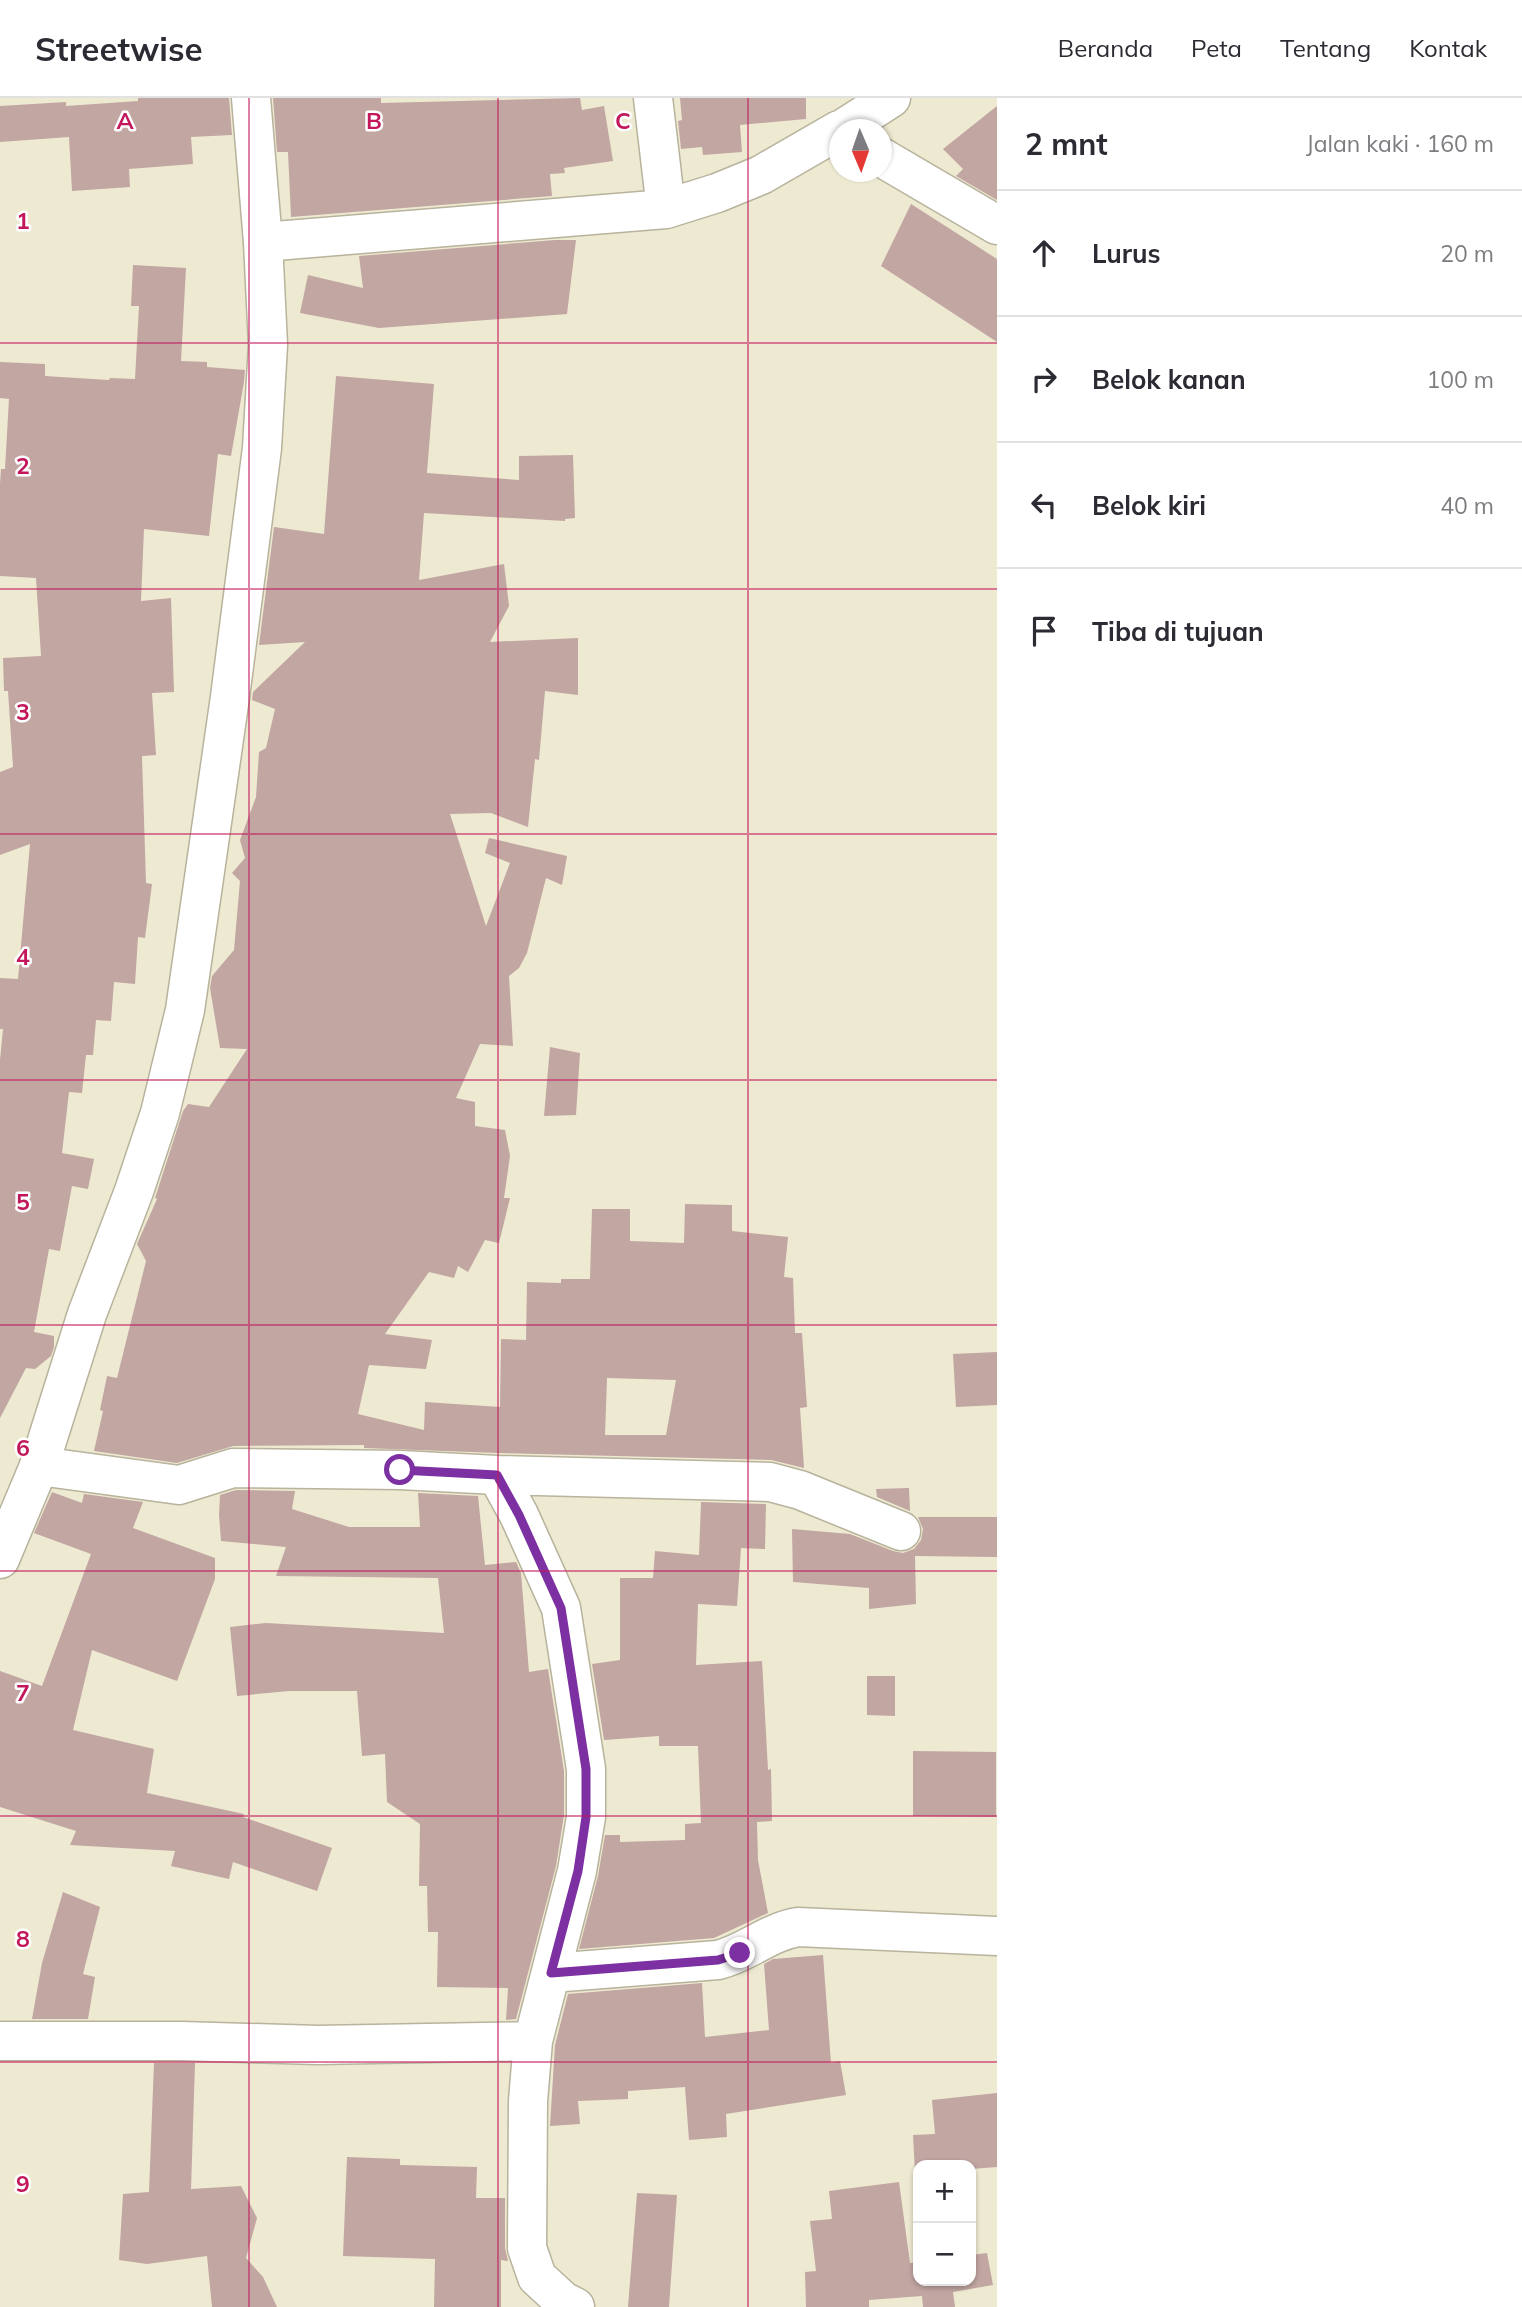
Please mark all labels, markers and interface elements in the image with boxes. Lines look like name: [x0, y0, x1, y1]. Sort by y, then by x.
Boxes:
text: Streetwise: [35, 28, 203, 69]
text: Beranda: [1058, 33, 1153, 63]
text: Peta: [1191, 33, 1242, 63]
text: Tentang: [1280, 33, 1371, 63]
text: Kontak: [1409, 33, 1487, 63]
text: A: [116, 106, 134, 135]
text: B: [366, 106, 382, 135]
text: C: [615, 106, 631, 135]
north arrow: [829, 119, 892, 182]
text: 2 mnt: [1025, 125, 1108, 163]
text: Jalan kaki · 160 m: [1306, 129, 1494, 158]
text: 1: [16, 206, 30, 235]
icon: ahead: [1025, 234, 1063, 272]
text: Lurus: [1092, 237, 1161, 270]
text: 20 m: [1440, 239, 1494, 268]
icon: right: [1025, 360, 1063, 398]
text: Belok kanan: [1092, 363, 1246, 396]
text: 100 m: [1426, 365, 1494, 394]
text: 2: [16, 451, 30, 480]
icon: left: [1025, 486, 1063, 524]
text: Belok kiri: [1092, 489, 1206, 522]
text: 40 m: [1440, 491, 1494, 520]
icon: arrive: [1025, 612, 1063, 650]
text: Tiba di tujuan: [1092, 615, 1264, 648]
text: 3: [16, 697, 30, 726]
text: 4: [16, 942, 30, 971]
text: 5: [16, 1187, 30, 1216]
text: 6: [16, 1433, 30, 1462]
route start: [384, 1454, 415, 1485]
text: 7: [16, 1678, 30, 1707]
text: 8: [16, 1924, 30, 1953]
route end: [724, 1937, 755, 1968]
map controls: [913, 2160, 976, 2286]
button: +: [913, 2160, 976, 2223]
text: 9: [16, 2169, 30, 2198]
button: −: [913, 2223, 976, 2286]

